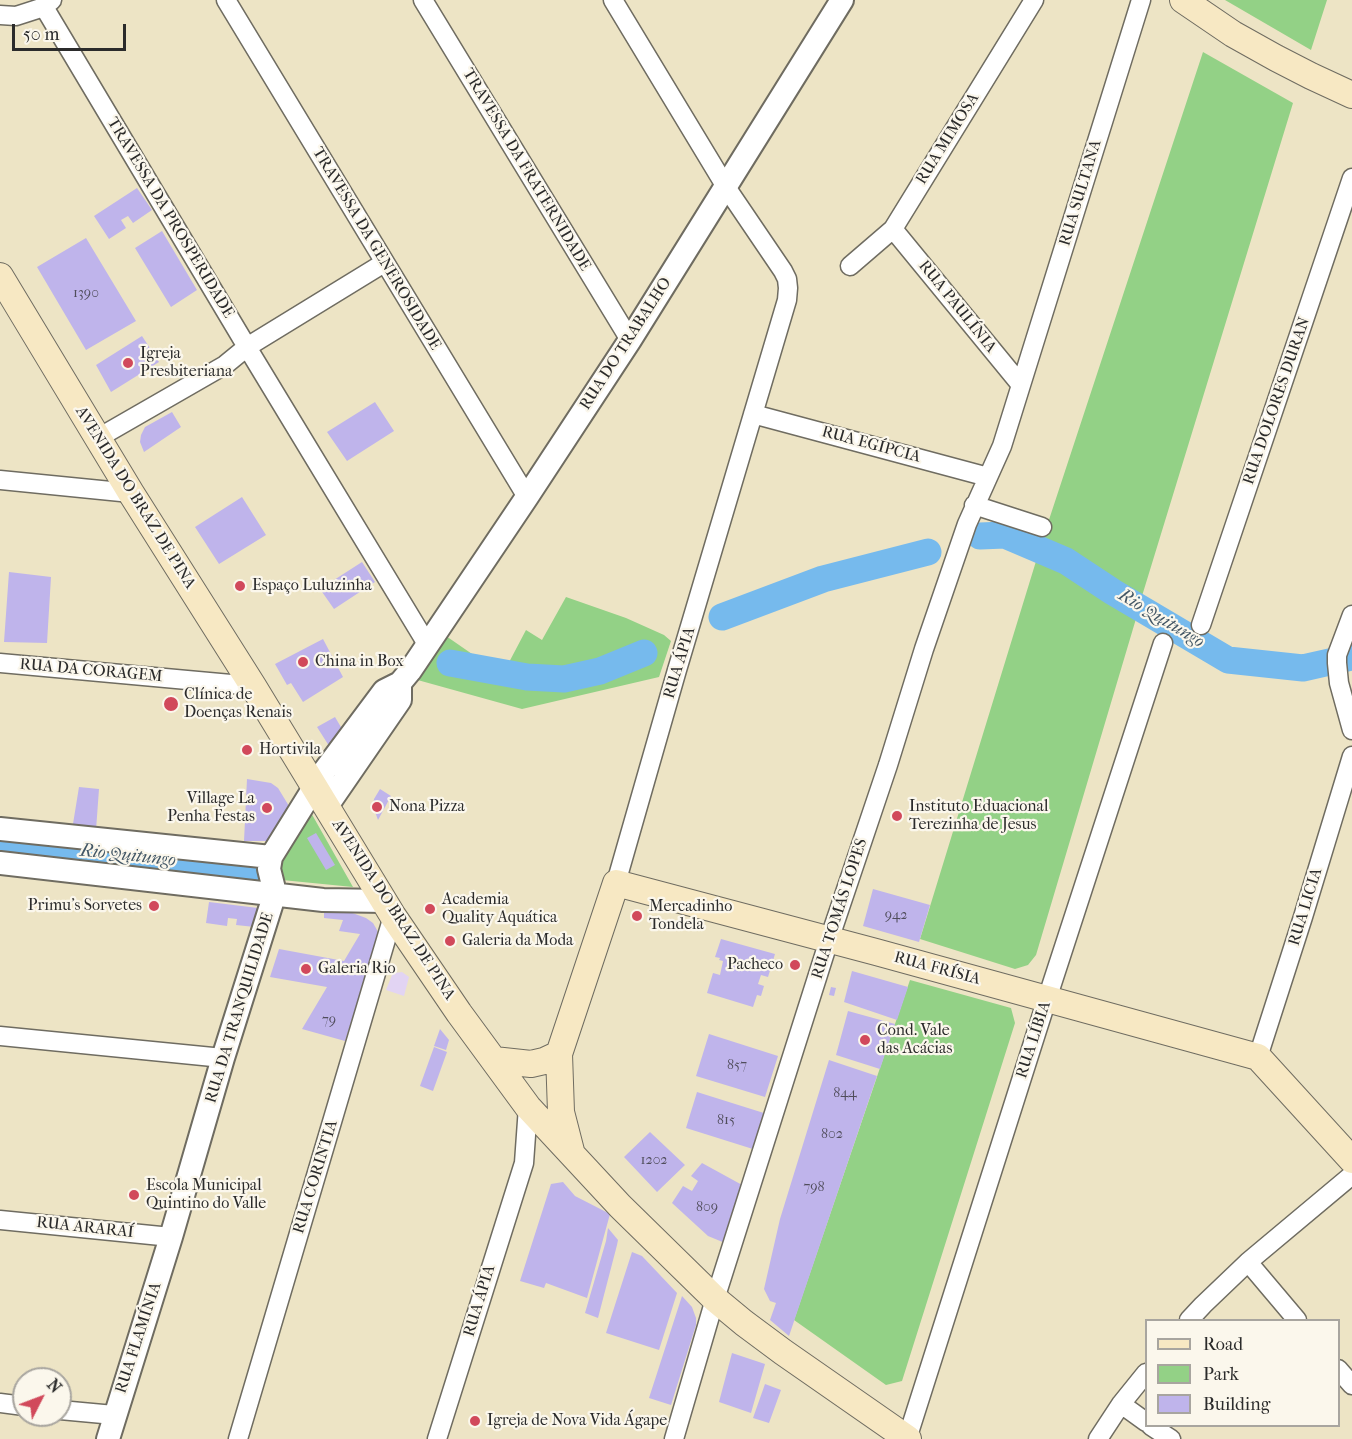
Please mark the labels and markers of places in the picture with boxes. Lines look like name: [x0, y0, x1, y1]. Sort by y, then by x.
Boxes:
place label: Igreja Presbiteriana: [140, 344, 232, 382]
marker: Igreja Presbiteriana: [121, 356, 135, 370]
place label: Espaço Luluzinha: [252, 576, 372, 596]
marker: Espaço Luluzinha: [233, 579, 247, 593]
place label: China in Box: [315, 652, 404, 672]
marker: China in Box: [296, 655, 310, 669]
place label: Clínica de Doenças Renais: [184, 685, 292, 723]
marker: Clínica de Doenças Renais: [162, 695, 180, 713]
place label: Hortivila: [259, 740, 321, 760]
marker: Hortivila: [240, 743, 254, 757]
place label: Village La Penha Festas: [167, 789, 255, 827]
place label: Nona Pizza: [389, 797, 465, 817]
place label: Instituto Eduacional Terezinha de Jesus: [909, 797, 1048, 835]
marker: Nona Pizza: [370, 800, 384, 814]
marker: Village La Penha Festas: [260, 801, 274, 815]
marker: Instituto Eduacional Terezinha de Jesus: [890, 809, 904, 823]
place label: Academia Quality Aquática: [442, 890, 557, 928]
place label: Primu’s Sorvetes: [28, 896, 142, 916]
place label: Mercadinho Tondela: [649, 897, 732, 935]
marker: Primu’s Sorvetes: [147, 899, 161, 913]
marker: Academia Quality Aquática: [423, 902, 437, 916]
marker: Mercadinho Tondela: [630, 909, 644, 923]
place label: Galeria da Moda: [462, 931, 574, 951]
marker: Galeria da Moda: [443, 934, 457, 948]
place label: Pacheco: [727, 955, 783, 975]
marker: Pacheco: [788, 958, 802, 972]
place label: Galeria Rio: [318, 959, 396, 979]
marker: Galeria Rio: [299, 962, 313, 976]
place label: Cond. Vale das Acácias: [877, 1021, 952, 1059]
marker: Cond. Vale das Acácias: [858, 1033, 872, 1047]
place label: Escola Municipal Quintino do Valle: [146, 1176, 266, 1214]
marker: Escola Municipal Quintino do Valle: [127, 1188, 141, 1202]
place label: Igreja de Nova Vida Ágape: [487, 1411, 667, 1431]
marker: Igreja de Nova Vida Ágape: [468, 1414, 482, 1428]

